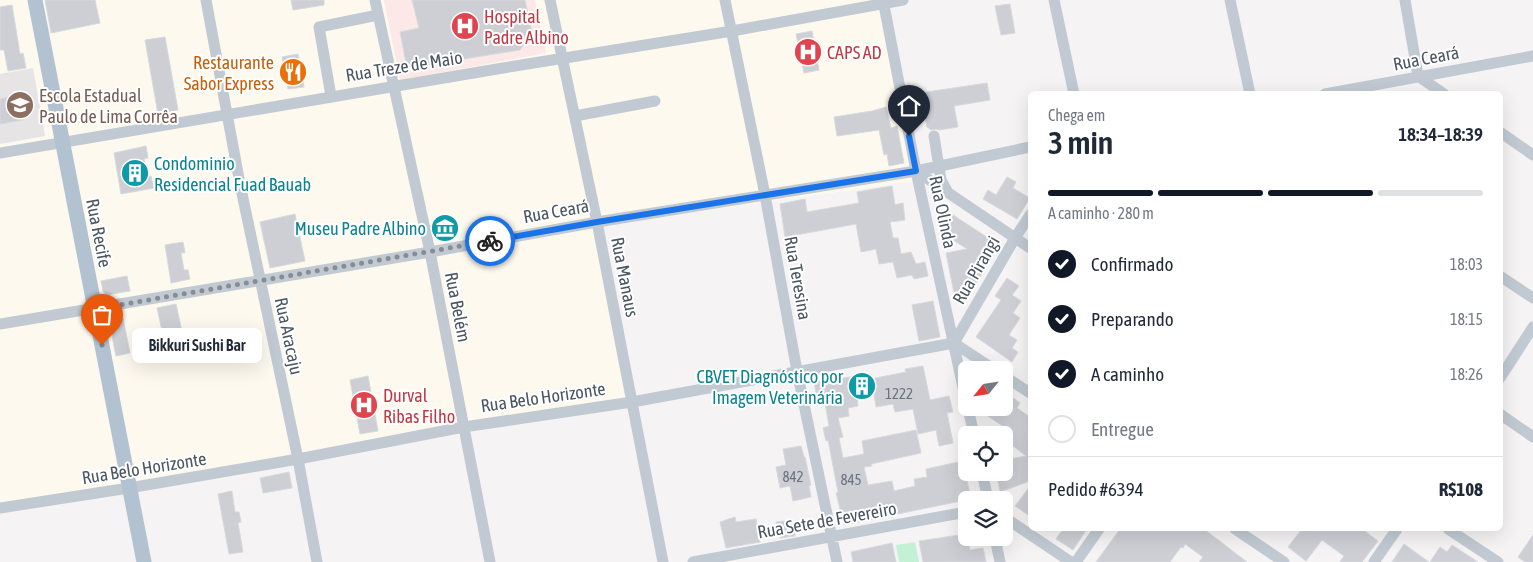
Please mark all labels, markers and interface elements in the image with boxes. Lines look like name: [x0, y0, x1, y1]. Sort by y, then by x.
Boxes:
place label: Hospital Padre Albino: [484, 6, 569, 48]
hospital icon: Hospital Padre Albino: [450, 11, 480, 41]
hospital icon: CAPS AD: [793, 37, 823, 67]
street label: Rua Ceará: [1391, 41, 1461, 75]
place label: CAPS AD: [827, 42, 882, 63]
street label: Rua Treze de Maio: [344, 46, 464, 86]
place label: Restaurante Sabor Express: [184, 52, 274, 94]
restaurant icon: Restaurante Sabor Express: [278, 57, 308, 87]
place label: Escola Estadual Paulo de Lima Corrêa: [39, 85, 178, 127]
pin: [888, 85, 930, 136]
school or university icon: Escola Estadual Paulo de Lima Corrêa: [5, 90, 35, 120]
icon: home: [895, 92, 923, 120]
text: Chega em: [1048, 106, 1105, 124]
text: 18:34–18:39: [1398, 123, 1483, 145]
text: 3 min: [1048, 124, 1113, 161]
place label: Condominio Residencial Fuad Bauab: [154, 153, 311, 195]
building icon: Condominio Residencial Fuad Bauab: [120, 158, 150, 188]
street label: Rua Olinda: [925, 174, 961, 250]
street label: Rua Ceará: [521, 195, 591, 227]
street label: Rua Recife: [82, 197, 116, 269]
text: A caminho · 280 m: [1048, 204, 1154, 222]
museum icon: Museu Padre Albino: [430, 213, 460, 243]
courier: [465, 216, 515, 266]
place label: Museu Padre Albino: [295, 218, 426, 239]
icon: bike: [476, 227, 504, 255]
street label: Rua Pirangi: [948, 232, 1004, 308]
street label: Rua Manaus: [607, 235, 643, 319]
street label: Rua Teresina: [780, 235, 816, 321]
icon: check: [1048, 250, 1076, 278]
text: Confirmado: [1091, 253, 1173, 275]
text: 18:03: [1450, 255, 1483, 273]
street label: Rua Belém: [441, 270, 475, 344]
pin: [81, 294, 123, 345]
street label: Rua Aracaju: [271, 295, 307, 377]
icon: bag: [88, 301, 116, 329]
icon: check: [1048, 305, 1076, 333]
text: Preparando: [1091, 308, 1174, 330]
text: 18:15: [1450, 310, 1483, 328]
callout: Bikkuri Sushi Bar: [132, 328, 262, 362]
text: Bikkuri Sushi Bar: [148, 336, 246, 354]
icon: check: [1048, 360, 1076, 388]
north arrow: [958, 361, 1012, 416]
map controls: [958, 361, 1013, 546]
text: A caminho: [1091, 363, 1164, 385]
text: 18:26: [1450, 365, 1483, 383]
place label: CBVET Diagnóstico por Imagem Veterinária: [696, 366, 844, 408]
building icon: CBVET Diagnóstico por Imagem Veterinária: [847, 371, 877, 401]
street label: Rua Belo Horizonte: [479, 378, 607, 416]
place label: Durval Ribas Filho: [383, 385, 455, 427]
house number: 1222: [885, 385, 913, 402]
hospital icon: Durval Ribas Filho: [349, 390, 379, 420]
text: Entregue: [1091, 418, 1154, 440]
button: locate: [958, 426, 1013, 481]
street label: Rua Belo Horizonte: [80, 448, 208, 488]
house number: 842: [782, 468, 804, 485]
house number: 845: [840, 471, 862, 488]
text: Pedido #6394: [1048, 478, 1144, 500]
text: R$108: [1439, 478, 1483, 500]
button: layers: [958, 491, 1013, 546]
street label: Rua Sete de Fevereiro: [756, 497, 898, 543]

